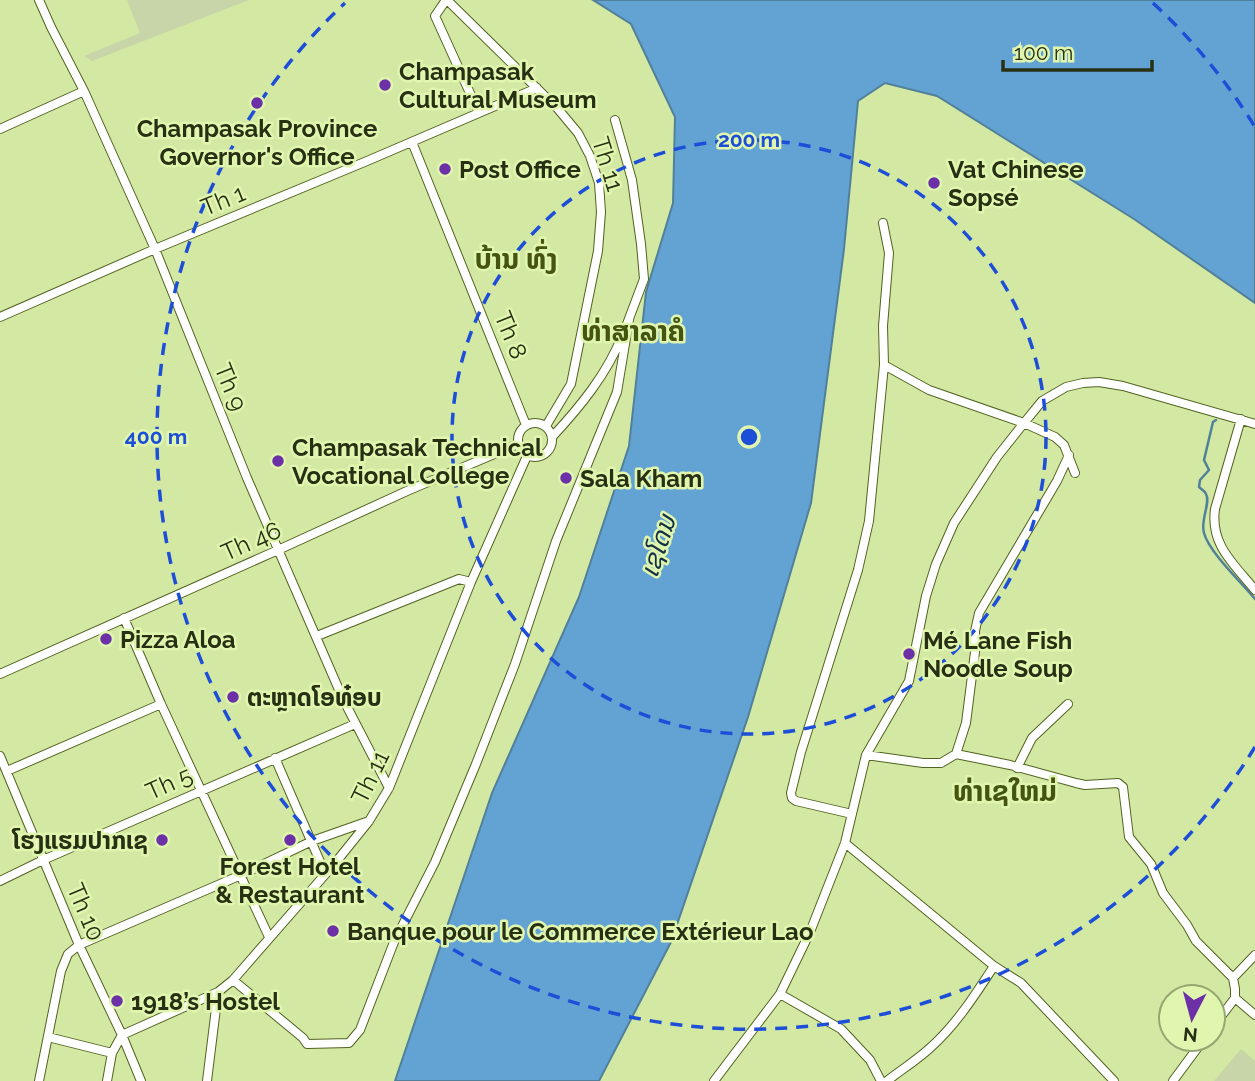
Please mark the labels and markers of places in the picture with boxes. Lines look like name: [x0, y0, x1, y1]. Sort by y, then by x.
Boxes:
place label: Champasak Cultural Museum: [399, 57, 597, 114]
marker: Champasak Cultural Museum: [377, 77, 393, 93]
marker: Champasak Province Governor's Office: [249, 95, 265, 111]
place label: Champasak Province Governor's Office: [137, 114, 377, 171]
place label: Post Office: [459, 155, 581, 184]
place label: Vat Chinese Sopsé: [948, 155, 1084, 212]
marker: Post Office: [437, 161, 453, 177]
marker: Vat Chinese Sopsé: [926, 175, 942, 191]
centre of rings: [737, 425, 761, 449]
place label: Champasak Technical Vocational College: [292, 433, 543, 490]
marker: Champasak Technical Vocational College: [270, 453, 286, 469]
place label: Sala Kham: [580, 464, 702, 493]
marker: Sala Kham: [558, 470, 574, 486]
place label: Pizza Aloa: [120, 625, 236, 654]
place label: Mé Lane Fish Noodle Soup: [923, 626, 1073, 683]
marker: Pizza Aloa: [98, 631, 114, 647]
marker: Mé Lane Fish Noodle Soup: [901, 646, 917, 662]
place label: ຕະຫຼາດໂອທ໋ອບ: [247, 683, 381, 712]
marker: ຕະຫຼາດໂອທ໋ອບ: [225, 689, 241, 705]
place label: ໂຮງແຮມປາກເຊ: [11, 826, 148, 855]
marker: ໂຮງແຮມປາກເຊ: [154, 832, 170, 848]
marker: Forest Hotel & Restaurant: [282, 832, 298, 848]
place label: Forest Hotel & Restaurant: [215, 852, 365, 909]
place label: Banque pour le Commerce Extérieur Lao: [347, 917, 813, 946]
marker: Banque pour le Commerce Extérieur Lao: [325, 923, 341, 939]
place label: 1918’s Hostel: [131, 987, 280, 1016]
marker: 1918’s Hostel: [109, 993, 125, 1009]

